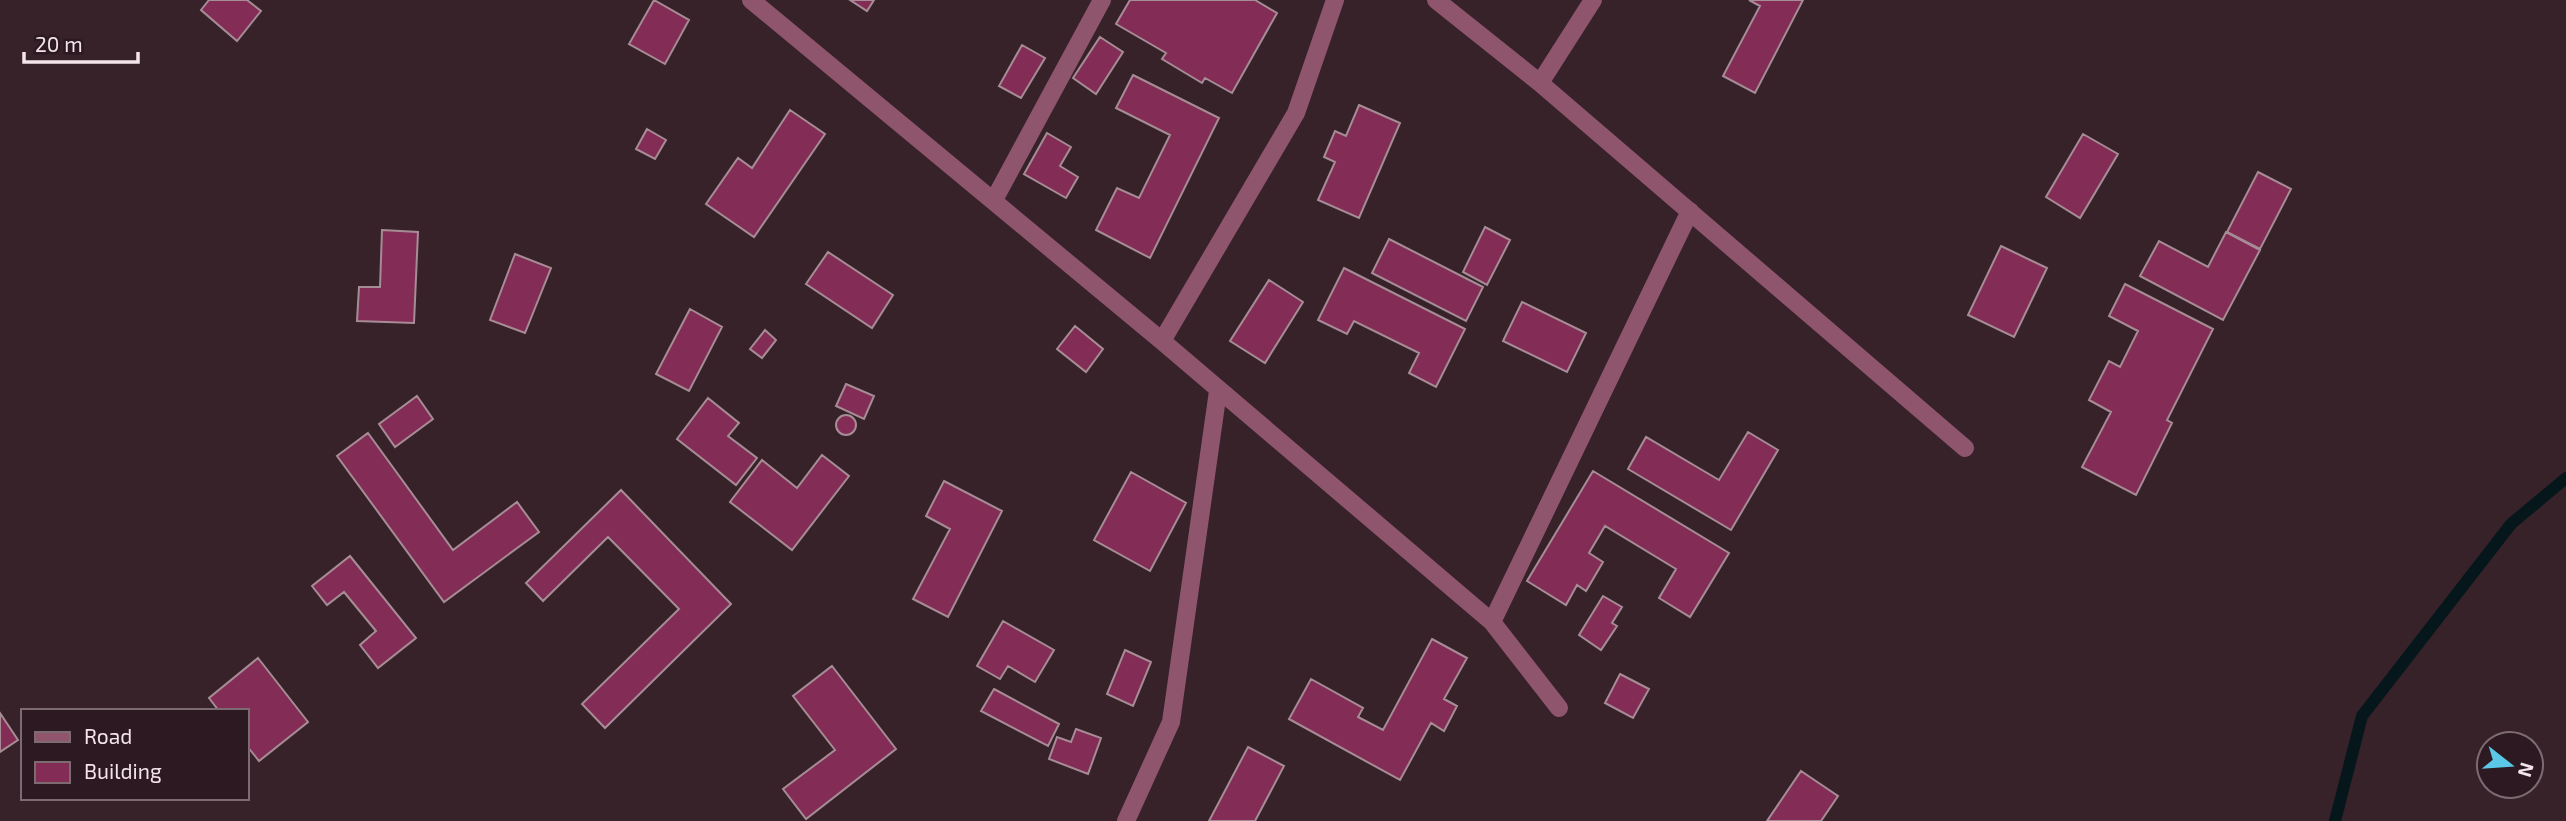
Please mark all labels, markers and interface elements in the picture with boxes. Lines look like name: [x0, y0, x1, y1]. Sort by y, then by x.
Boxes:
scale bar: [24, 21, 138, 65]
text: 20 m: [35, 31, 83, 56]
legend: [21, 709, 248, 800]
text: Road: [84, 723, 132, 748]
north arrow: [2475, 730, 2545, 800]
text: Building: [84, 758, 162, 783]
text: N: [2514, 760, 2540, 780]

